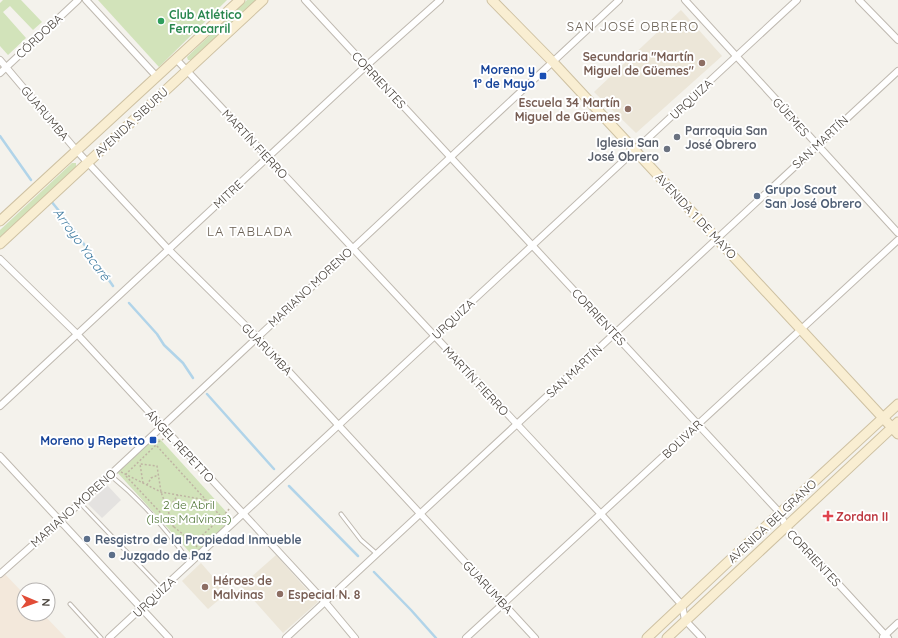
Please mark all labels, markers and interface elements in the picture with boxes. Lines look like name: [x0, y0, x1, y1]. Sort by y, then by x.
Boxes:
place label: Club Atlético Ferrocarril: [169, 7, 242, 36]
street label: CÓRDOBA: [13, 10, 66, 61]
marker: Club Atlético Ferrocarril: [156, 16, 166, 26]
district label: SAN JOSÉ OBRERO: [567, 18, 699, 34]
street label: CORRIENTES: [349, 48, 409, 112]
place label: Secundaria "Martín Miguel de Güemes": [583, 49, 694, 78]
marker: Secundaria "Martín Miguel de Güemes": [697, 58, 707, 68]
place label: Moreno y 1º de Mayo: [473, 62, 536, 91]
marker: Moreno y 1º de Mayo: [538, 71, 548, 81]
street label: URQUIZA: [667, 75, 716, 122]
street label: GUARUMBA: [18, 83, 72, 144]
street label: AVENIDA SIBURU: [91, 84, 171, 160]
street label: GÜEMES: [770, 94, 813, 140]
place label: Escuela 34 Martín Miguel de Güemes: [515, 95, 620, 124]
marker: Escuela 34 Martín Miguel de Güemes: [623, 104, 633, 114]
street label: MARTÍN FIERRO: [219, 106, 291, 182]
street label: SAN MARTÍN: [789, 112, 851, 172]
place label: Parroquia San José Obrero: [685, 123, 768, 152]
marker: Parroquia San José Obrero: [672, 132, 682, 142]
place label: Iglesia San José Obrero: [588, 135, 660, 164]
marker: Iglesia San José Obrero: [662, 144, 672, 154]
street label: AVENIDA 1 DE MAYO: [652, 170, 740, 262]
street label: MITRE: [210, 176, 246, 211]
place label: Grupo Scout San José Obrero: [765, 182, 862, 211]
marker: Grupo Scout San José Obrero: [752, 191, 762, 201]
water label: Arroyo Yacaré: [50, 204, 114, 284]
district label: LA TABLADA: [207, 223, 293, 239]
street label: MARIANO MORENO: [265, 244, 355, 330]
street label: CORRIENTES: [569, 285, 629, 349]
street label: URQUIZA: [429, 295, 478, 342]
street label: GUARUMBA: [238, 320, 296, 378]
street label: SAN MARTÍN: [543, 341, 605, 401]
street label: MARTÍN FIERRO: [440, 343, 512, 419]
street label: ÁNGEL REPETTO: [142, 407, 218, 485]
street label: BOLIVAR: [659, 417, 705, 461]
place label: Moreno y Repetto: [40, 433, 146, 448]
marker: Moreno y Repetto: [148, 435, 158, 445]
street label: MARIANO MORENO: [27, 466, 119, 550]
street label: AVENIDA BELGRANO: [725, 476, 819, 566]
park label: 2 de Abril (Islas Malvinas): [147, 497, 231, 526]
place label: Zordan II: [836, 509, 888, 524]
marker: Zordan II: [823, 511, 833, 521]
street label: CORRIENTES: [784, 526, 844, 590]
place label: Resgistro de la Propiedad Inmueble: [95, 532, 302, 547]
marker: Resgistro de la Propiedad Inmueble: [82, 534, 92, 544]
place label: Juzgado de Paz: [120, 548, 212, 563]
marker: Juzgado de Paz: [107, 550, 117, 560]
street label: GUARUMBA: [460, 558, 516, 617]
street label: URQUIZA: [130, 573, 179, 620]
place label: Héroes de Malvinas: [213, 573, 272, 602]
north arrow: [16, 582, 56, 622]
marker: Héroes de Malvinas: [200, 582, 210, 592]
place label: Especial N. 8: [288, 587, 361, 602]
marker: Especial N. 8: [275, 589, 285, 599]
text: N: [39, 598, 53, 607]

